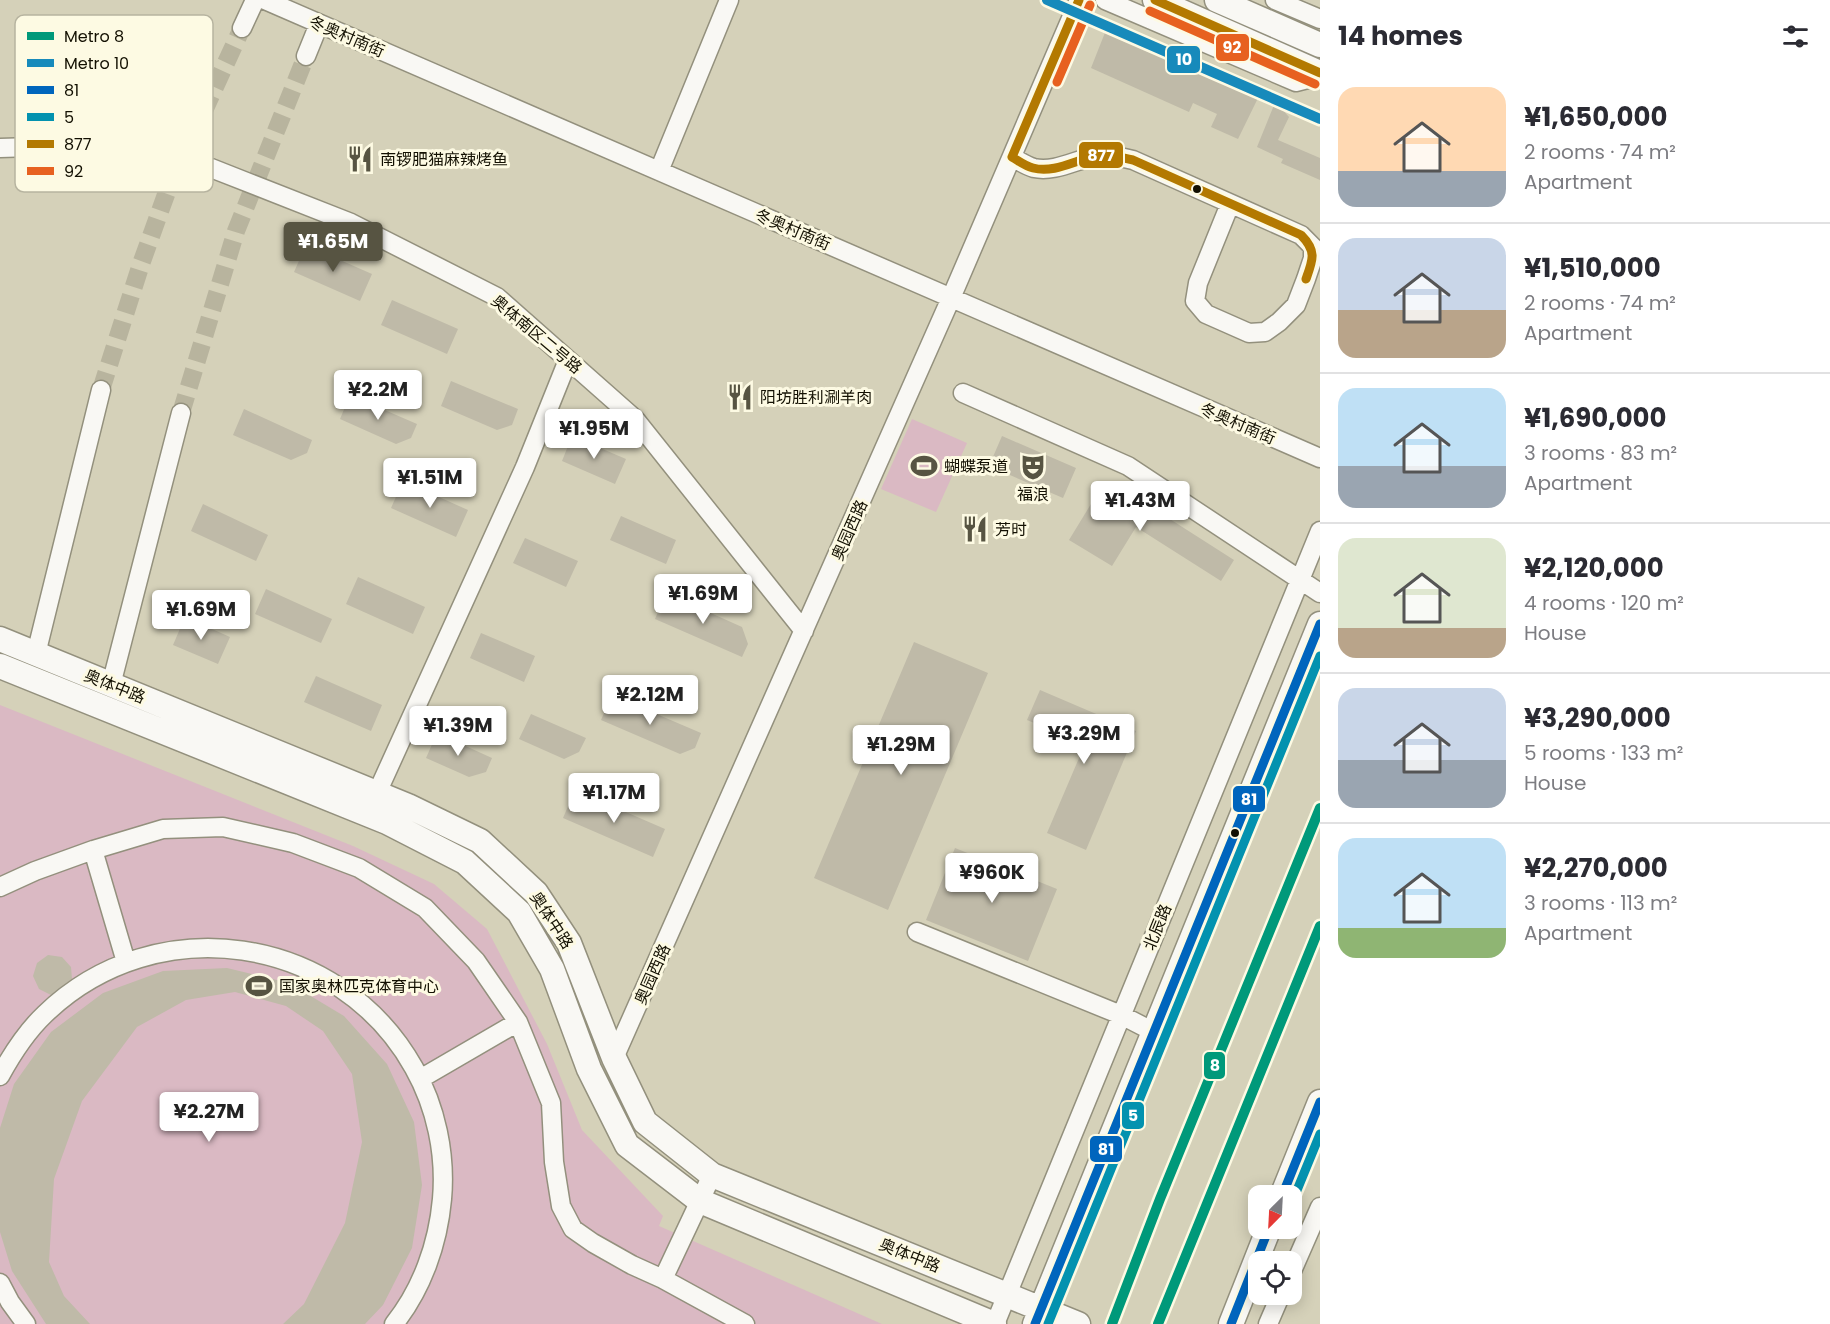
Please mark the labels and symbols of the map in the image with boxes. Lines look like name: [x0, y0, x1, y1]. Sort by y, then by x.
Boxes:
street label: 冬奥村南街: [305, 10, 388, 63]
legend: [15, 15, 213, 192]
text: Metro 8: [64, 25, 124, 48]
line badge: 92: [1215, 33, 1250, 62]
text: 92: [1223, 36, 1241, 59]
line badge: 10: [1166, 45, 1201, 74]
text: 10: [1176, 48, 1192, 71]
text: Metro 10: [64, 52, 129, 75]
text: 81: [64, 79, 79, 102]
text: 5: [64, 106, 74, 129]
text: 877: [64, 133, 92, 156]
line badge: 877: [1078, 141, 1124, 169]
restaurant icon: 南锣肥猫麻辣烤鱼: [345, 144, 375, 174]
text: 877: [1087, 144, 1115, 167]
place label: 南锣肥猫麻辣烤鱼: [380, 148, 508, 171]
text: 92: [64, 160, 83, 183]
unlabelled marker: [1191, 183, 1203, 195]
street label: 冬奥村南街: [751, 203, 834, 256]
pin: ¥1.65M: [284, 222, 382, 273]
street label: 奥体南区二号路: [486, 290, 587, 379]
pin: ¥2.2M: [336, 370, 420, 421]
restaurant icon: 阳坊胜利涮羊肉: [725, 382, 755, 412]
place label: 阳坊胜利涮羊肉: [760, 386, 872, 409]
street label: 冬奥村南街: [1196, 397, 1279, 450]
pin: ¥1.95M: [545, 409, 643, 460]
sports icon: 蝴蝶泵道: [909, 451, 939, 481]
theatre icon: 福浪: [1018, 452, 1048, 482]
place label: 蝴蝶泵道: [944, 455, 1008, 478]
pin: ¥1.51M: [381, 458, 479, 509]
pin: ¥1.43M: [1091, 481, 1189, 532]
place label: 福浪: [1017, 483, 1049, 506]
street label: 奥园西路: [826, 496, 873, 564]
restaurant icon: 芳时: [960, 514, 990, 544]
place label: 芳时: [995, 518, 1027, 541]
pin: ¥1.69M: [654, 574, 752, 625]
pin: ¥1.69M: [152, 590, 250, 641]
street label: 奥体中路: [81, 664, 149, 709]
pin: ¥2.12M: [601, 675, 699, 726]
pin: ¥1.39M: [409, 706, 507, 757]
pin: ¥3.29M: [1035, 714, 1133, 765]
pin: ¥1.29M: [852, 725, 950, 776]
pin: ¥1.17M: [565, 773, 663, 824]
line badge: 81: [1232, 785, 1266, 813]
text: 81: [1241, 788, 1257, 811]
unlabelled marker: [1229, 827, 1241, 839]
pin: ¥960K: [950, 853, 1034, 904]
street label: 奥体中路: [525, 887, 579, 953]
street label: 北辰路: [1138, 901, 1177, 954]
street label: 奥园西路: [629, 940, 676, 1008]
sports icon: 国家奥林匹克体育中心: [244, 971, 274, 1001]
place label: 国家奥林匹克体育中心: [279, 975, 439, 998]
line badge: 8: [1203, 1051, 1226, 1080]
text: 8: [1210, 1054, 1220, 1077]
pin: ¥2.27M: [160, 1092, 258, 1143]
line badge: 5: [1121, 1101, 1145, 1130]
text: 5: [1128, 1104, 1138, 1127]
line badge: 81: [1089, 1135, 1123, 1163]
text: 81: [1098, 1138, 1114, 1161]
north arrow: [1248, 1185, 1302, 1239]
street label: 奥体中路: [876, 1233, 944, 1278]

